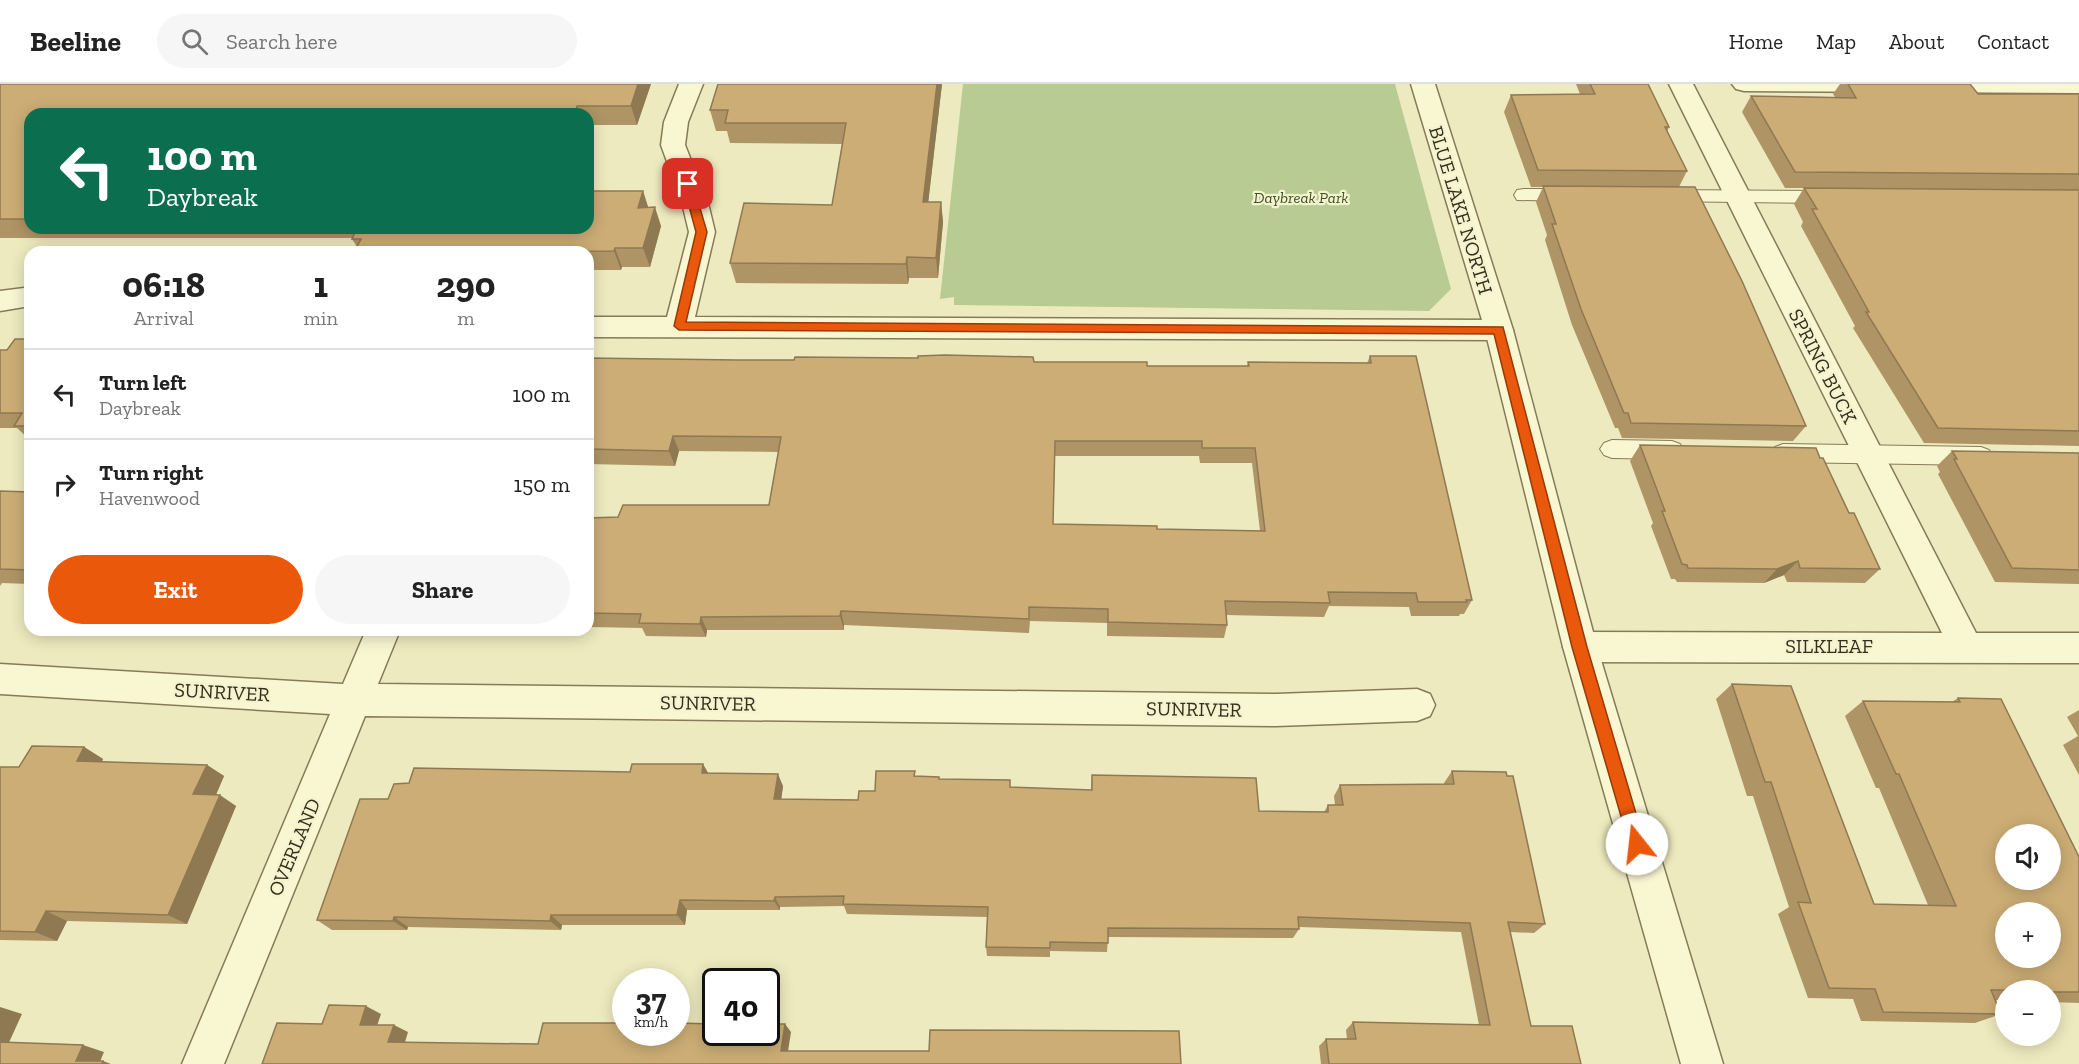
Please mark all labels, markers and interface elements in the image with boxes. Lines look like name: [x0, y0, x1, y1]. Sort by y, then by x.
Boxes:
search box: [157, 14, 577, 68]
text: Beeline: [30, 25, 121, 58]
icon: search: [178, 25, 211, 58]
text: Search here: [226, 28, 337, 55]
text: Home: [1729, 29, 1783, 54]
text: Map: [1816, 29, 1856, 54]
text: About: [1889, 29, 1944, 54]
text: Contact: [1977, 29, 2049, 54]
street label: BLUE LAKE NORTH: [1424, 123, 1498, 297]
text: 100 m: [147, 130, 257, 181]
icon: left: [48, 132, 126, 210]
pin: [662, 158, 713, 209]
icon: arrive: [671, 167, 704, 200]
text: Daybreak: [147, 181, 258, 213]
park label: Daybreak Park: [1253, 188, 1349, 207]
text: 06:18: [122, 263, 205, 306]
text: 1: [314, 263, 328, 306]
text: 290: [436, 263, 496, 306]
street label: SPRING BUCK: [1784, 305, 1862, 428]
text: Arrival: [134, 306, 194, 330]
text: min: [304, 306, 338, 330]
text: m: [457, 306, 475, 330]
text: Turn left: [99, 369, 186, 396]
icon: left: [48, 378, 81, 411]
text: 100 m: [512, 381, 570, 408]
text: Daybreak: [99, 396, 181, 420]
text: Turn right: [99, 459, 203, 486]
icon: right: [48, 468, 81, 501]
text: 150 m: [514, 471, 570, 498]
text: Havenwood: [99, 486, 200, 510]
button: Exit: [48, 555, 303, 624]
button: Share: [315, 555, 570, 624]
street label: SILKLEAF: [1785, 634, 1873, 658]
street label: SUNRIVER: [174, 678, 271, 707]
street label: SUNRIVER: [660, 690, 757, 716]
street label: SUNRIVER: [1146, 696, 1243, 722]
street label: OVERLAND: [263, 795, 325, 899]
position arrow: [1605, 812, 1669, 876]
map controls: [1995, 824, 2061, 1046]
button: sound: [1995, 824, 2061, 890]
button: +: [1995, 902, 2061, 968]
speed limit sign: 40: [702, 968, 780, 1046]
button: −: [1995, 980, 2061, 1046]
text: 37: [636, 982, 666, 1018]
text: km/h: [634, 1013, 668, 1031]

